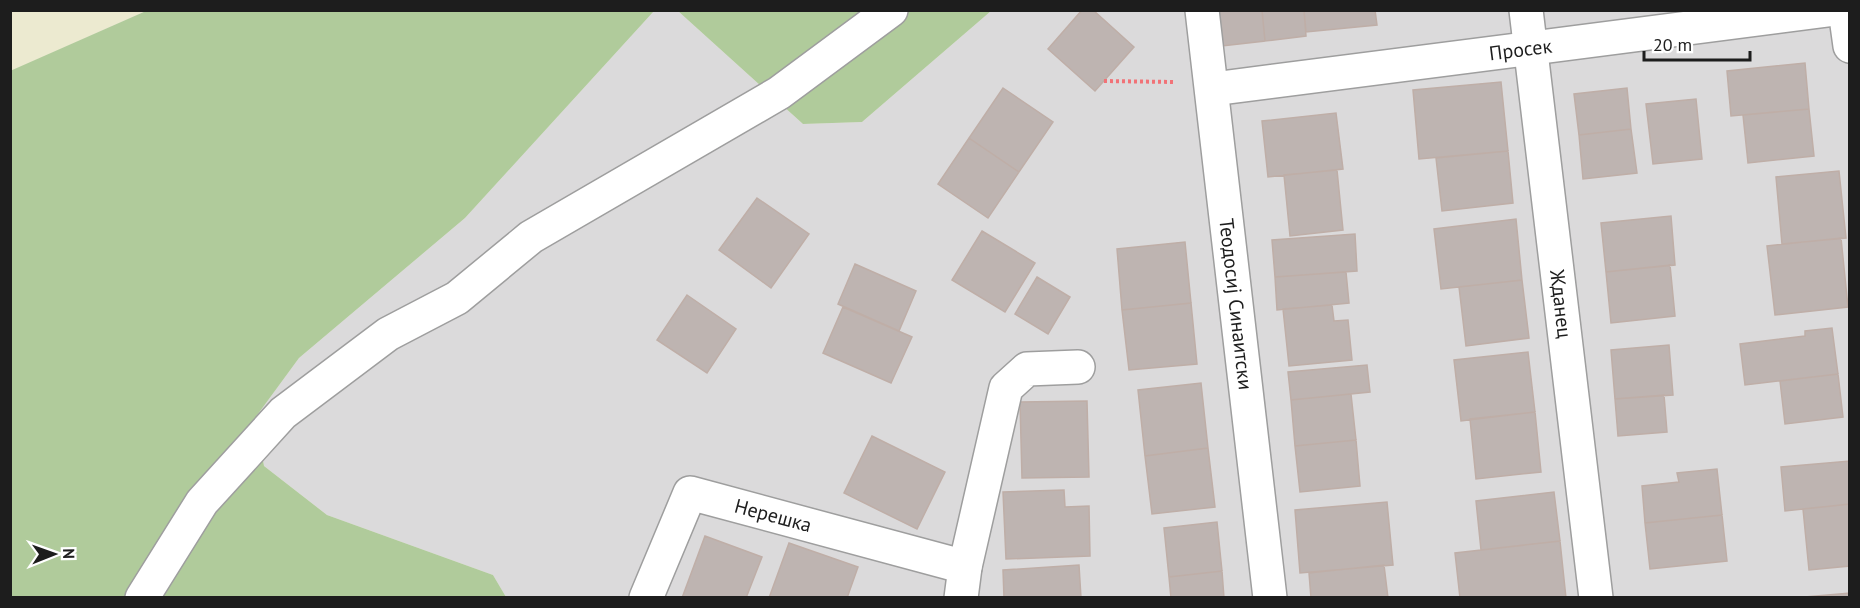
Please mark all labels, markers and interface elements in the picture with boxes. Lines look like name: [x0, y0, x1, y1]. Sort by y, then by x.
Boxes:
scale bar: [1644, 24, 1750, 62]
street label: Просек: [1488, 33, 1554, 66]
text: 20 m: [1653, 33, 1692, 56]
street label: Теодосиј Синаитски: [1213, 217, 1259, 391]
street label: Жданец: [1544, 267, 1578, 340]
street label: Нерешка: [732, 493, 815, 538]
north arrow: [24, 524, 84, 584]
text: N: [59, 548, 79, 559]

